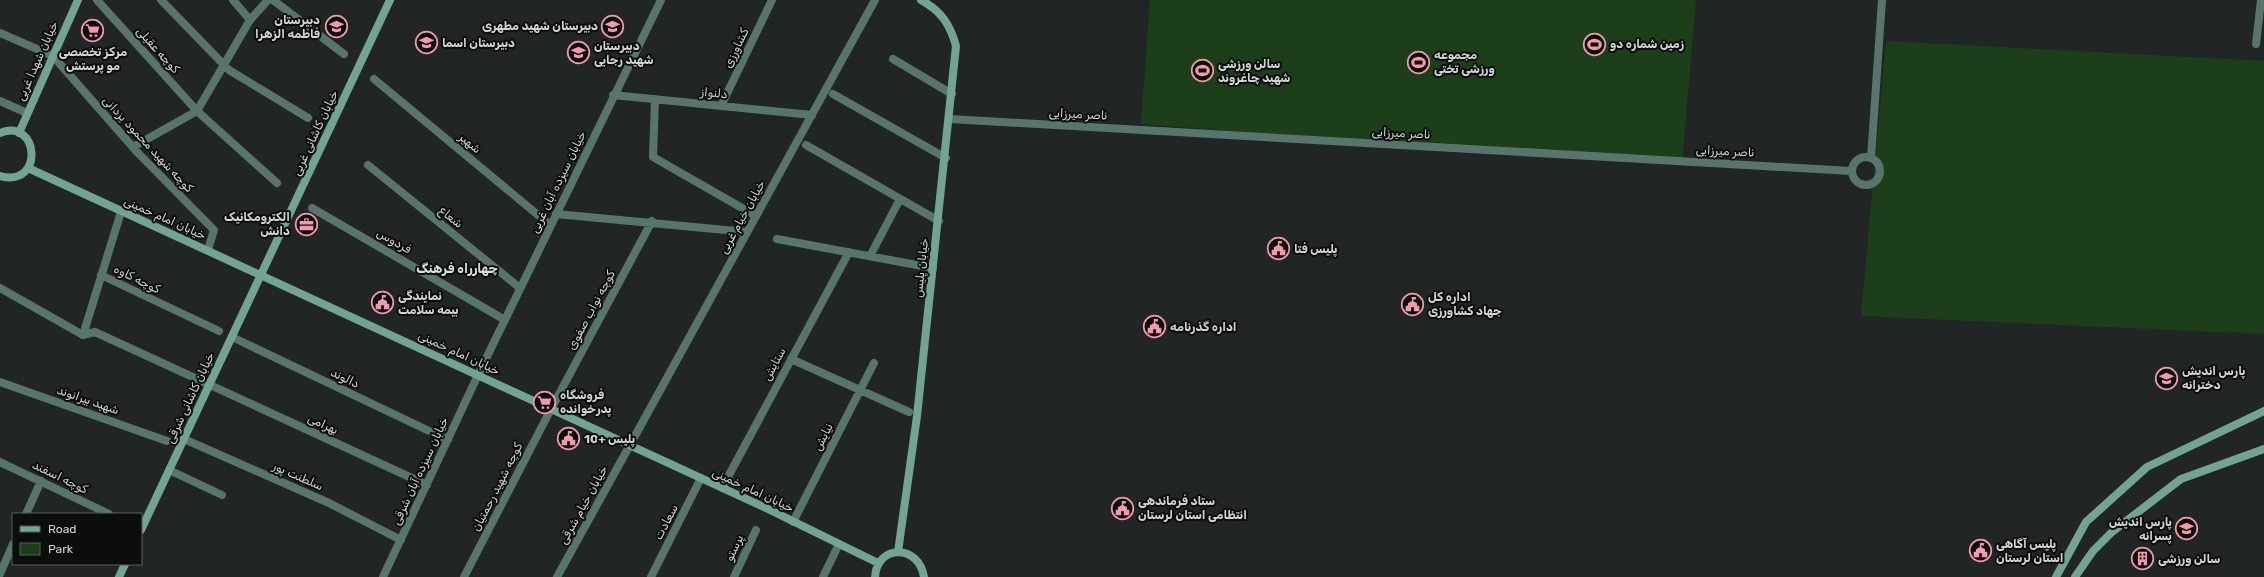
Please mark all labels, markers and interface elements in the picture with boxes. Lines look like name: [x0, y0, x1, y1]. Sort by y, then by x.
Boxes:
place label: دبیرستان فاطمه الزهرا: [255, 13, 320, 41]
school or university icon: دبیرستان شهید مطهری: [600, 13, 626, 39]
school or university icon: دبیرستان فاطمه الزهرا: [323, 14, 349, 40]
supermarket icon: مرکز تخصصی مو پرستش: [80, 18, 106, 44]
street label: خیابان شهدا غربی: [13, 19, 62, 103]
place label: دبیرستان شهید مطهری: [482, 19, 598, 33]
street label: کوچه عقیلی: [133, 24, 183, 77]
street label: کشاورزی: [720, 25, 753, 71]
school or university icon: دبیرستان اسما: [413, 30, 439, 56]
sports icon: زمین شماره دو: [1581, 31, 1607, 57]
place label: دبیرستان اسما: [442, 36, 515, 50]
place label: زمین شماره دو: [1610, 37, 1684, 51]
place label: دبیرستان شهید رجایی: [594, 39, 654, 67]
school or university icon: دبیرستان شهید رجایی: [565, 40, 591, 66]
place label: مرکز تخصصی مو پرستش: [59, 45, 127, 75]
place label: مجموعه ورزشی تختی: [1434, 48, 1495, 76]
sports icon: مجموعه ورزشی تختی: [1405, 49, 1431, 75]
place label: سالن ورزشی شهید چاغروند: [1218, 57, 1290, 85]
sports icon: سالن ورزشی شهید چاغروند: [1189, 58, 1215, 84]
street label: دلنواز: [699, 84, 729, 102]
street label: خیابان کاشانی غربی: [289, 88, 342, 178]
street label: کوچه شهید محمود یزدانی: [99, 93, 197, 196]
street label: ناصر میرزایی: [1048, 105, 1108, 124]
street label: ناصر میرزایی: [1371, 124, 1431, 143]
street label: شهیر: [455, 129, 484, 157]
street label: خیابان سیزده آبان غربی: [527, 129, 590, 236]
street label: ناصر میرزایی: [1695, 142, 1755, 161]
street label: خیابان خیام غربی: [716, 178, 770, 257]
street label: خیابان امام خمینی: [121, 194, 208, 244]
street label: شعاع: [435, 203, 466, 233]
place label: الکترومکانیک دانش: [224, 210, 290, 238]
office icon: الکترومکانیک دانش: [293, 211, 319, 237]
street label: فردوس: [374, 226, 414, 258]
public building icon: پلیس فتا: [1266, 236, 1292, 262]
street label: خیابان پلیس: [911, 238, 932, 299]
place label: پلیس فتا: [1294, 242, 1337, 258]
district label: چهارراه فرهنگ: [416, 261, 498, 276]
street label: کوچه کاوه: [111, 262, 163, 297]
street label: کوچه نواب صفوی: [564, 267, 619, 353]
place label: نمایندگی بیمه سلامت: [398, 289, 459, 317]
public building icon: نمایندگی بیمه سلامت: [370, 290, 396, 316]
place label: اداره کل جهاد کشاورزی: [1428, 290, 1502, 318]
public building icon: اداره کل جهاد کشاورزی: [1400, 291, 1426, 317]
public building icon: اداره گذرنامه: [1142, 314, 1168, 340]
place label: اداره گذرنامه: [1170, 320, 1237, 334]
street label: خیابان امام خمینی: [415, 328, 502, 380]
street label: ستایش: [759, 345, 789, 383]
street label: خیابان کاشانی شرقی: [163, 350, 218, 446]
place label: پارس اندیش دخترانه: [2182, 364, 2245, 392]
street label: دالوند: [328, 365, 362, 392]
school or university icon: پارس اندیش دخترانه: [2153, 365, 2179, 391]
street label: شهید بیرانوند: [55, 383, 121, 418]
place label: فروشگاه پدرخوانده: [560, 388, 612, 418]
supermarket icon: فروشگاه پدرخوانده: [532, 389, 558, 415]
street label: بهرامی: [305, 411, 340, 438]
street label: خیابان سیزده آبان شرقی: [389, 415, 452, 528]
street label: نیایش: [810, 421, 836, 453]
public building icon: پلیس +10: [555, 426, 581, 452]
place label: پلیس +10: [584, 432, 635, 448]
street label: کوچه شهید رحمتیان: [469, 440, 527, 534]
street label: کوچه اسفند: [30, 458, 91, 498]
street label: سلطنت پور: [269, 458, 326, 494]
street label: خیابان خیام شرقی: [556, 463, 612, 548]
street label: خیابان امام خمینی: [709, 465, 796, 517]
place label: ستاد فرماندهی انتظامی استان لرستان: [1138, 494, 1247, 522]
public building icon: ستاد فرماندهی انتظامی استان لرستان: [1110, 495, 1136, 521]
street label: سعادت: [651, 502, 681, 542]
legend: [12, 513, 142, 565]
place label: پارس اندیش پسرانه: [2109, 515, 2172, 545]
school or university icon: پارس اندیش پسرانه: [2174, 516, 2200, 542]
text: Road: [48, 522, 76, 536]
street label: پرستو: [722, 532, 747, 564]
place label: پلیس آگاهی استان لرستان: [1996, 537, 2064, 565]
public building icon: پلیس آگاهی استان لرستان: [1968, 538, 1994, 564]
text: Park: [48, 542, 74, 556]
building icon: سالن ورزشی: [2130, 546, 2156, 572]
place label: سالن ورزشی: [2158, 552, 2220, 566]

